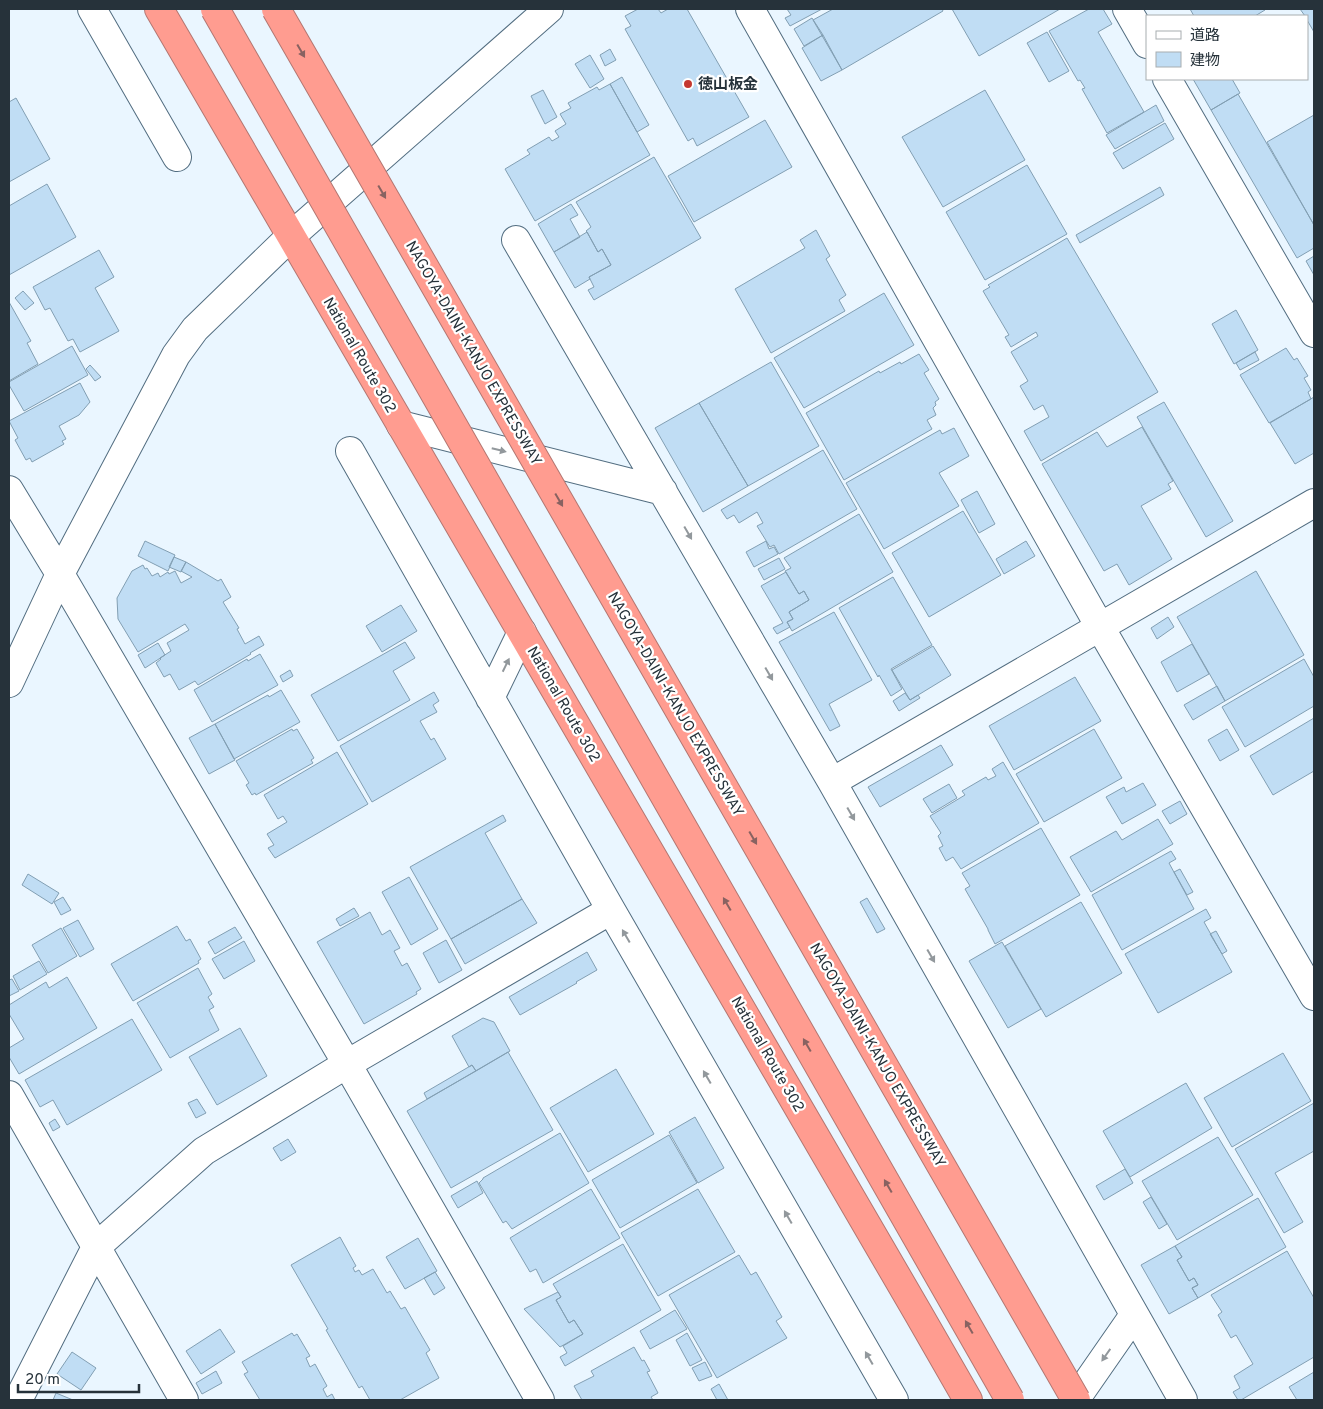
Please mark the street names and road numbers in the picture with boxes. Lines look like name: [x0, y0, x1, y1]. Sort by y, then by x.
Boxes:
street label: NAGOYA-DAINI-KANJO EXPRESSWAY: [400, 238, 545, 470]
street label: National Route 302: [318, 295, 400, 417]
street label: NAGOYA-DAINI-KANJO EXPRESSWAY: [602, 589, 747, 821]
street label: National Route 302: [522, 644, 604, 766]
street label: NAGOYA-DAINI-KANJO EXPRESSWAY: [804, 940, 949, 1172]
street label: National Route 302: [726, 994, 808, 1116]

